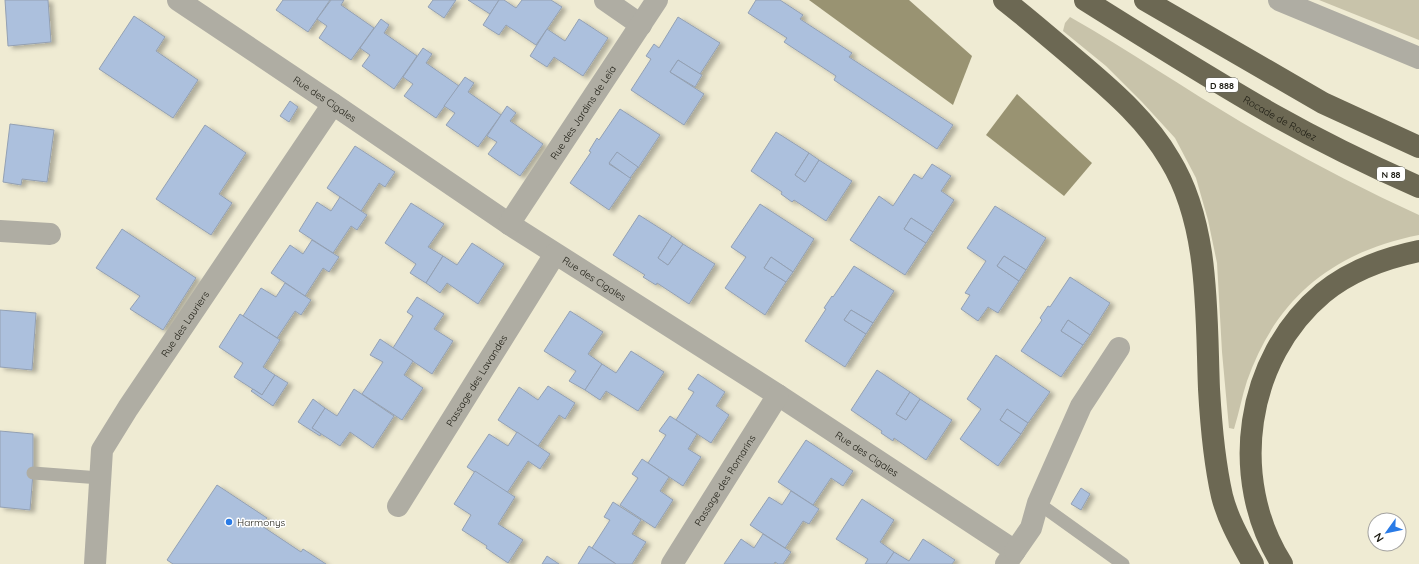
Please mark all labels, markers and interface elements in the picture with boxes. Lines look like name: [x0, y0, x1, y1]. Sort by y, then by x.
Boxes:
street label: Rue des Jardins de Leïa: [547, 63, 619, 162]
street label: Rue des Cigales: [291, 73, 359, 125]
road number: D 888: [1206, 78, 1238, 92]
street label: Rocade de Rodez: [1241, 92, 1319, 144]
road number: N 88: [1377, 167, 1405, 181]
street label: Rue des Cigales: [560, 253, 629, 304]
street label: Rue des Lauriers: [158, 288, 212, 360]
street label: Passage des Lavandes: [443, 332, 510, 429]
street label: Rue des Cigales: [833, 428, 901, 479]
street label: Passage des Romarins: [691, 432, 758, 528]
north arrow: [1367, 512, 1407, 552]
place label: Harmonys: [237, 516, 286, 529]
marker: Harmonys: [224, 517, 234, 527]
text: N: [1371, 530, 1387, 545]

